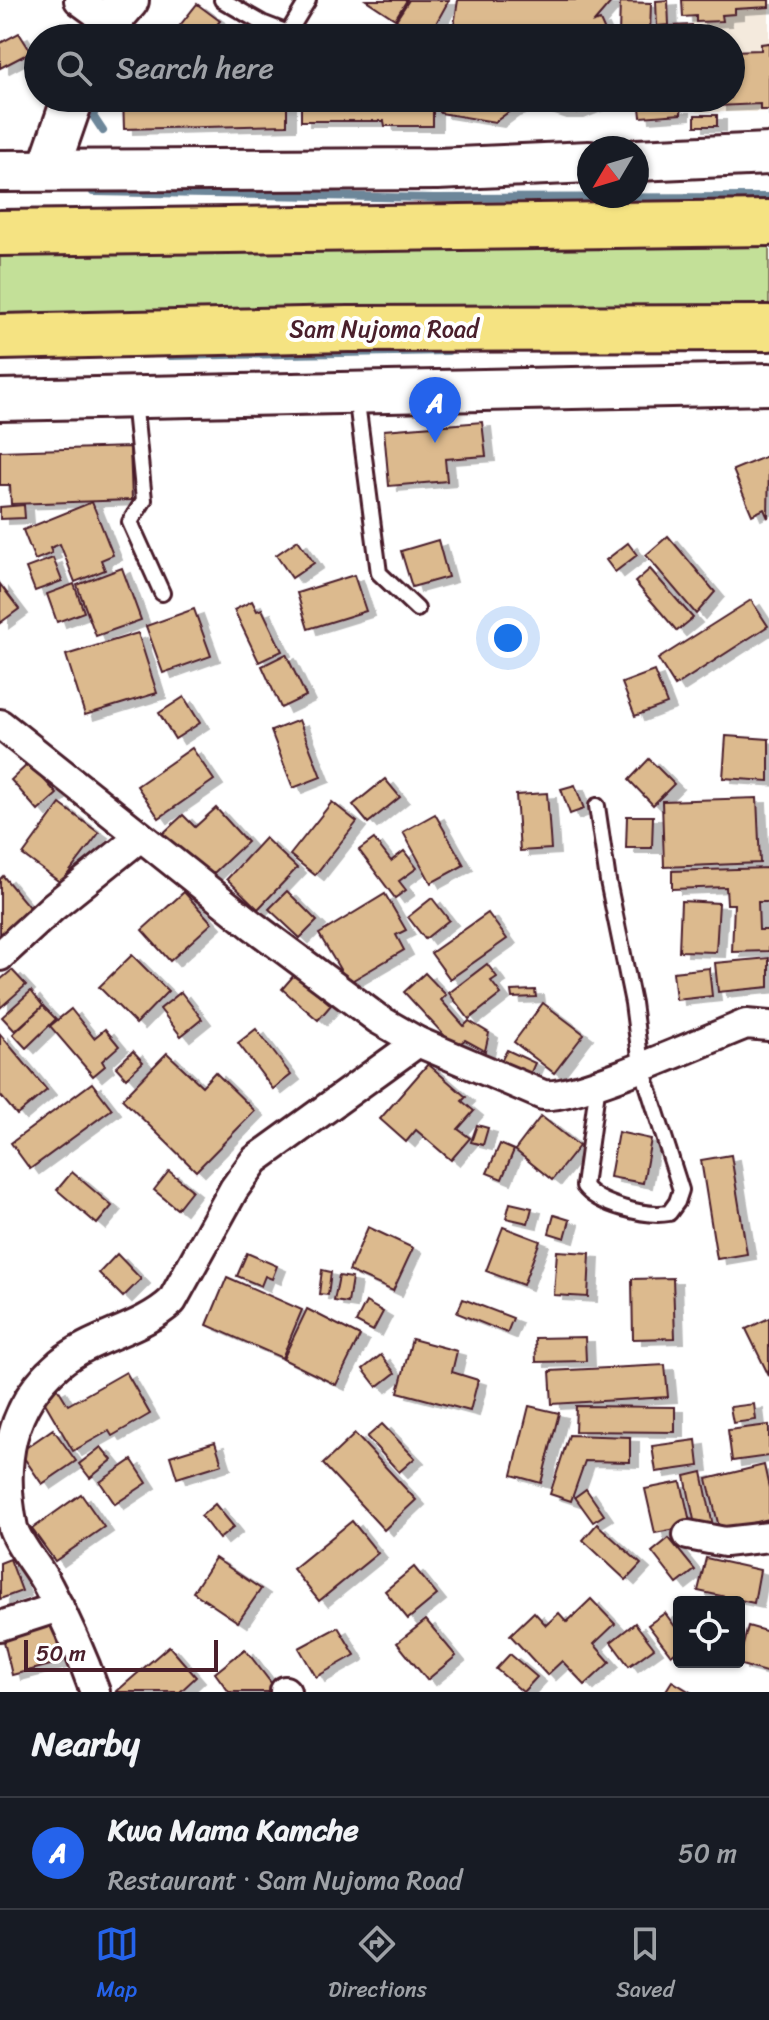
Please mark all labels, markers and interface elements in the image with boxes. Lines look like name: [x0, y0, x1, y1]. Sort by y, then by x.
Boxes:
search box: [24, 24, 745, 112]
text: Search here: [116, 41, 274, 95]
icon: search: [52, 46, 96, 90]
north arrow: [577, 136, 649, 208]
street label: Sam Nujoma Road: [289, 308, 481, 350]
pin: A: [409, 377, 461, 443]
your location: [488, 618, 528, 658]
map controls: [673, 1596, 745, 1668]
button: locate: [673, 1596, 745, 1668]
text: 50 m: [36, 1634, 86, 1673]
scale bar: [24, 1636, 218, 1672]
text: Nearby: [32, 1714, 140, 1774]
text: Kwa Mama Kamche: [108, 1803, 359, 1857]
text: A: [49, 1830, 67, 1876]
text: 50 m: [678, 1830, 737, 1876]
text: Restaurant · Sam Nujoma Road: [108, 1857, 462, 1903]
tab: Map: [95, 1922, 139, 2009]
tab: Directions: [328, 1922, 427, 2009]
tab: Saved: [616, 1922, 674, 2009]

